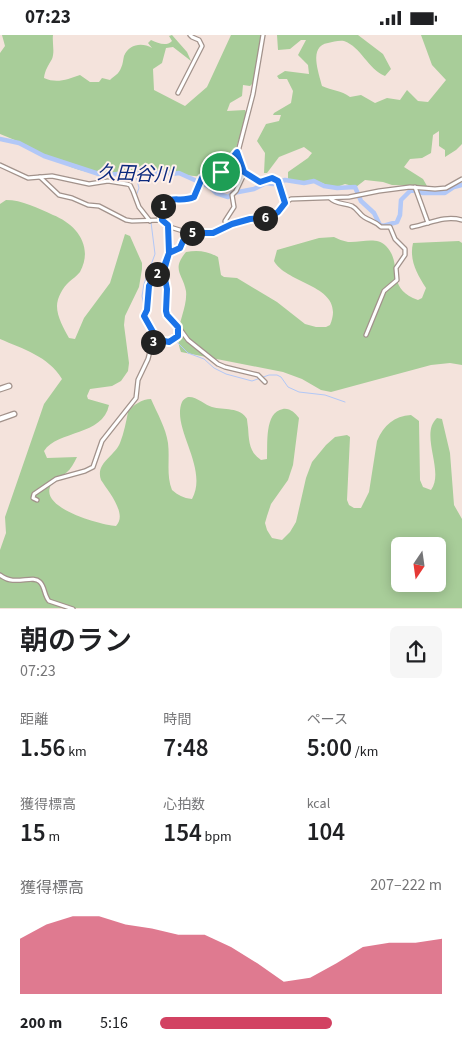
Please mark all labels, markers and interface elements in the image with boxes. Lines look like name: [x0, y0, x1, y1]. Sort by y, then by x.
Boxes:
text: 07:23: [25, 4, 71, 31]
pin: [200, 151, 242, 193]
icon: arrive: [207, 158, 235, 186]
water label: 久田谷川: [96, 160, 175, 189]
pin: 1: [150, 193, 176, 219]
text: 1: [160, 196, 167, 216]
pin: 6: [252, 205, 278, 231]
text: 6: [262, 208, 269, 228]
pin: 5: [180, 221, 204, 245]
text: 5: [189, 223, 196, 243]
pin: 2: [144, 261, 170, 287]
text: 2: [154, 264, 161, 284]
pin: 3: [140, 329, 166, 355]
text: 3: [150, 332, 157, 352]
north arrow: [391, 537, 446, 593]
map controls: [391, 537, 446, 592]
text: 朝のラン: [20, 621, 132, 661]
button: share: [390, 626, 442, 678]
text: 07:23: [20, 660, 56, 682]
text: 距離: [20, 710, 48, 730]
text: 時間: [163, 710, 191, 730]
text: ペース: [307, 710, 348, 730]
text: 1.56: [20, 730, 65, 766]
text: 7:48: [163, 730, 209, 766]
text: 5:00: [307, 730, 352, 766]
text: km: [65, 742, 87, 762]
text: /km: [352, 742, 378, 762]
text: kcal: [307, 794, 330, 814]
text: 獲得標高: [20, 795, 76, 815]
text: 心拍数: [163, 795, 205, 815]
text: 104: [307, 814, 345, 850]
text: 15: [20, 815, 46, 851]
text: 154: [163, 815, 202, 851]
text: m: [46, 827, 60, 847]
text: bpm: [202, 827, 232, 847]
text: 207–222 m: [370, 874, 442, 896]
text: 獲得標高: [20, 877, 84, 899]
text: 200 m: [20, 1012, 62, 1034]
text: 5:16: [100, 1012, 128, 1034]

